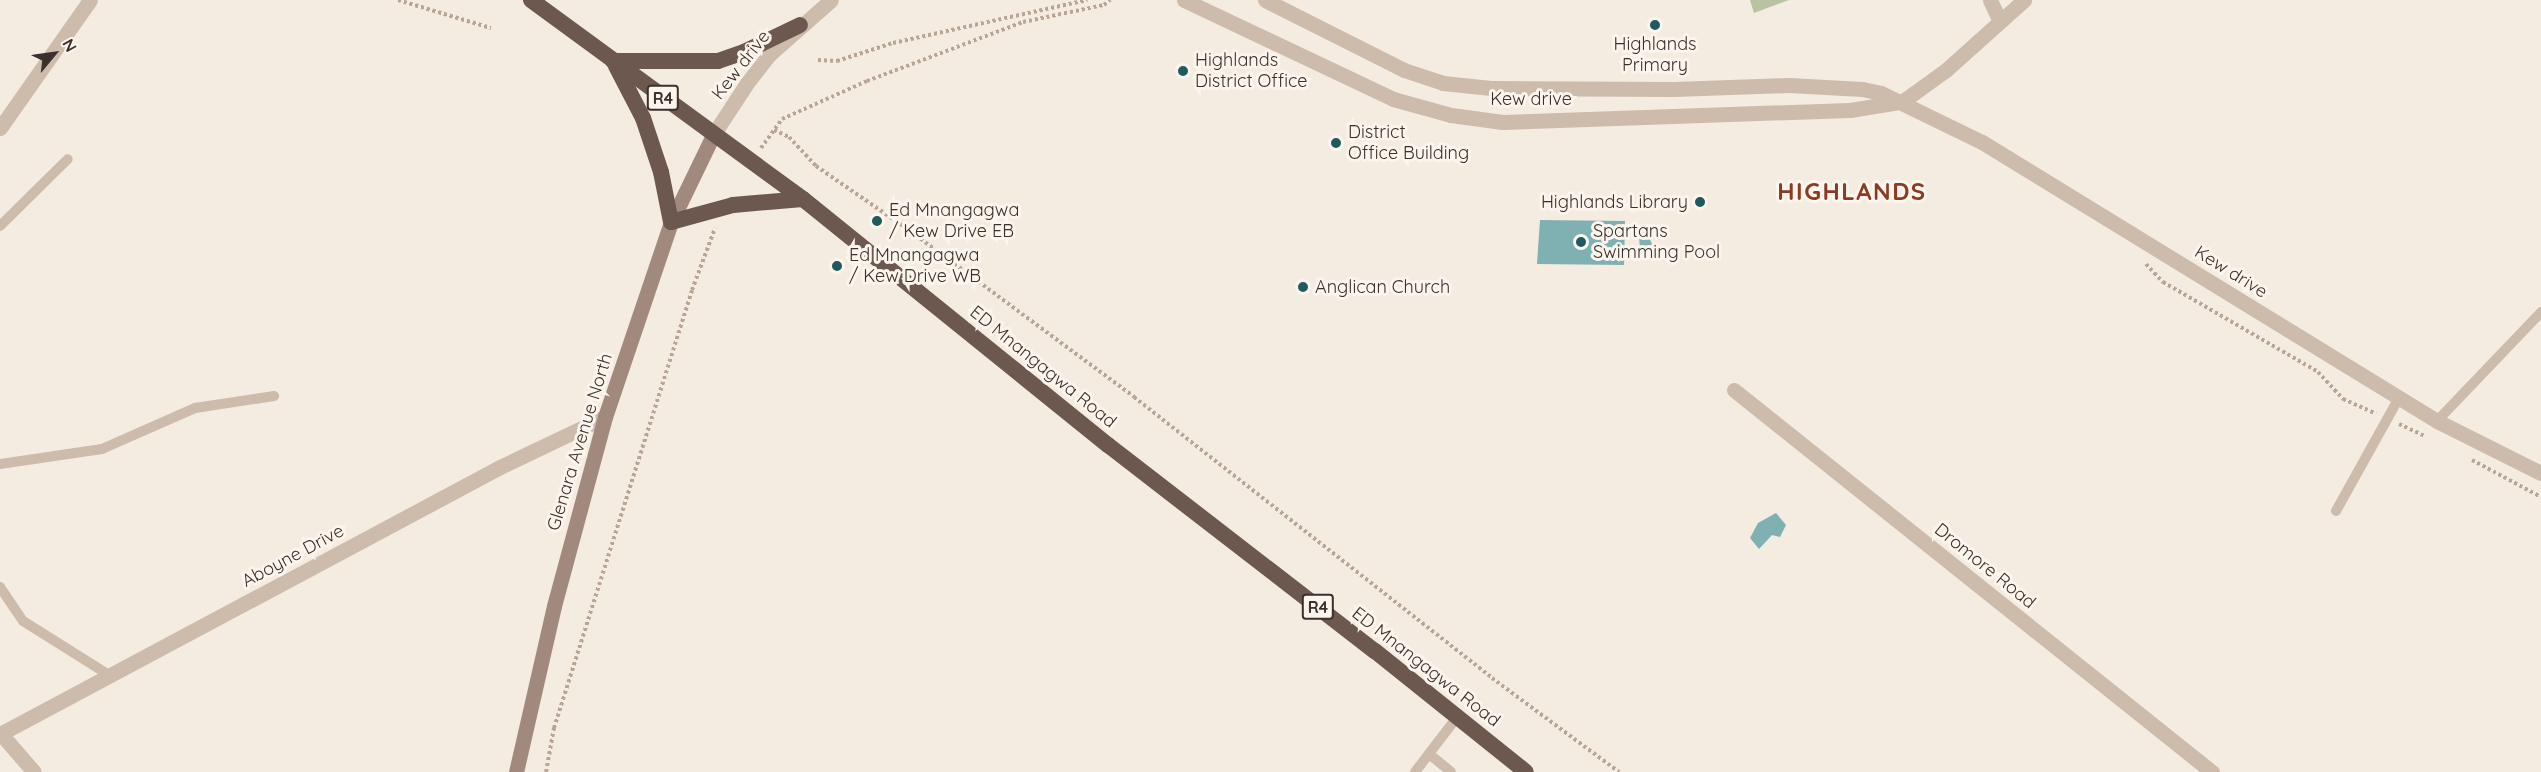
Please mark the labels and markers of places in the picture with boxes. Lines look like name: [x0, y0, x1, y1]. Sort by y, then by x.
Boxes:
marker: Highlands Primary: [1648, 18, 1662, 32]
place label: Highlands Primary: [1613, 34, 1697, 76]
place label: Highlands District Office: [1195, 50, 1308, 92]
marker: Highlands District Office: [1176, 64, 1190, 78]
place label: District Office Building: [1348, 122, 1469, 164]
marker: District Office Building: [1329, 136, 1343, 150]
place label: Highlands Library: [1541, 191, 1688, 213]
marker: Highlands Library: [1693, 195, 1707, 209]
place label: Ed Mnangagwa / Kew Drive EB: [889, 200, 1019, 242]
marker: Ed Mnangagwa / Kew Drive EB: [870, 214, 884, 228]
place label: Spartans Swimming Pool: [1593, 221, 1720, 264]
marker: Spartans Swimming Pool: [1574, 235, 1588, 249]
place label: Ed Mnangagwa / Kew Drive WB: [849, 245, 981, 288]
marker: Ed Mnangagwa / Kew Drive WB: [830, 259, 844, 273]
place label: Anglican Church: [1315, 276, 1450, 298]
marker: Anglican Church: [1296, 280, 1310, 294]

